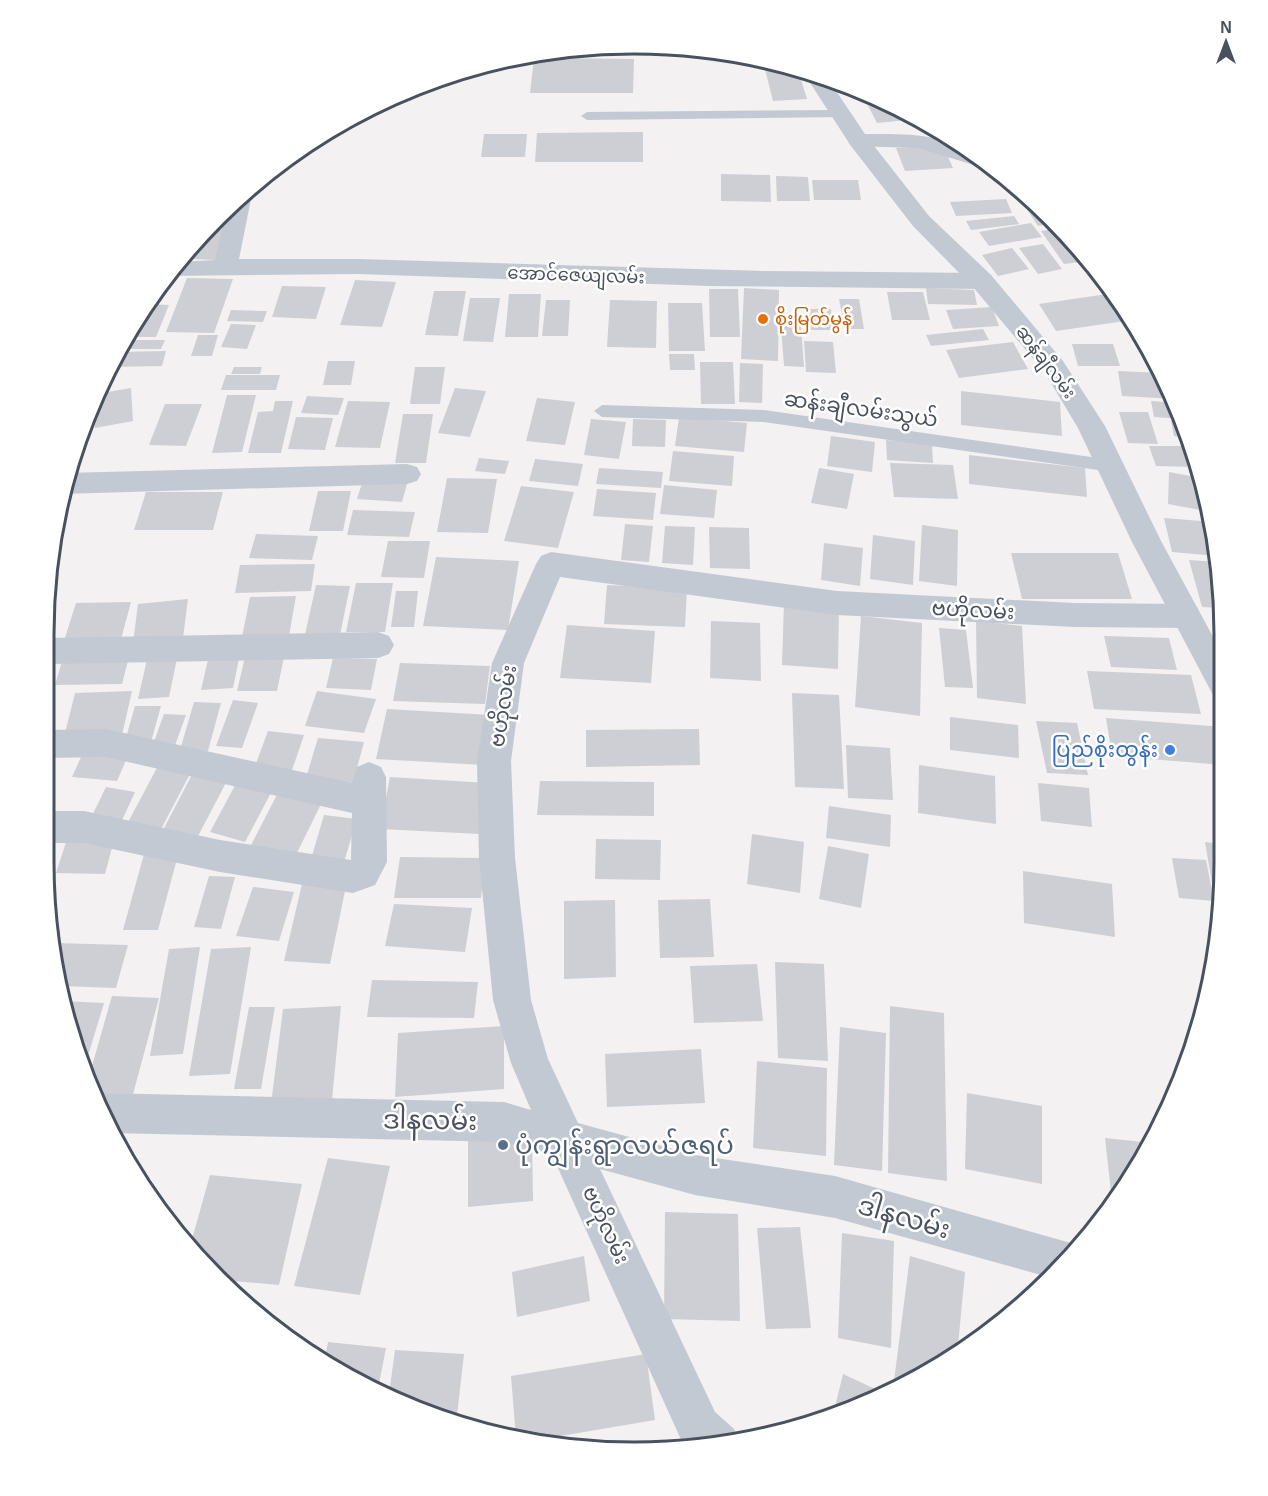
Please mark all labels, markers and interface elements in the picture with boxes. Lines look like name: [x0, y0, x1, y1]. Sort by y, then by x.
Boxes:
north arrow: [1196, 12, 1256, 72]
text: N: [1220, 19, 1232, 36]
street label: အောင်ဇေယျလမ်း: [507, 260, 645, 292]
place label: စိုးမြတ်မွန်: [775, 305, 852, 334]
marker: စိုးမြတ်မွန်: [756, 312, 770, 326]
street label: ဆန်ချီလမ်း: [1008, 319, 1083, 405]
street label: ဆန်းချီလမ်းသွယ်: [782, 382, 940, 438]
street label: ဗဟိုလမ်း: [931, 592, 1015, 629]
street label: ဗဟိုလမ်း: [481, 663, 526, 750]
place label: ပြည်စိုးထွန်း: [1051, 734, 1158, 767]
marker: ပြည်စိုးထွန်း: [1163, 743, 1177, 757]
street label: ဒါနလမ်း: [383, 1102, 477, 1142]
place label: ပုံကျွန်းရွာလယ်ဇရပ်: [515, 1128, 734, 1168]
marker: ပုံကျွန်းရွာလယ်ဇရပ်: [496, 1138, 510, 1152]
street label: ဗဟိုလမ်း: [573, 1181, 638, 1270]
street label: ဒါနလမ်း: [853, 1188, 954, 1250]

